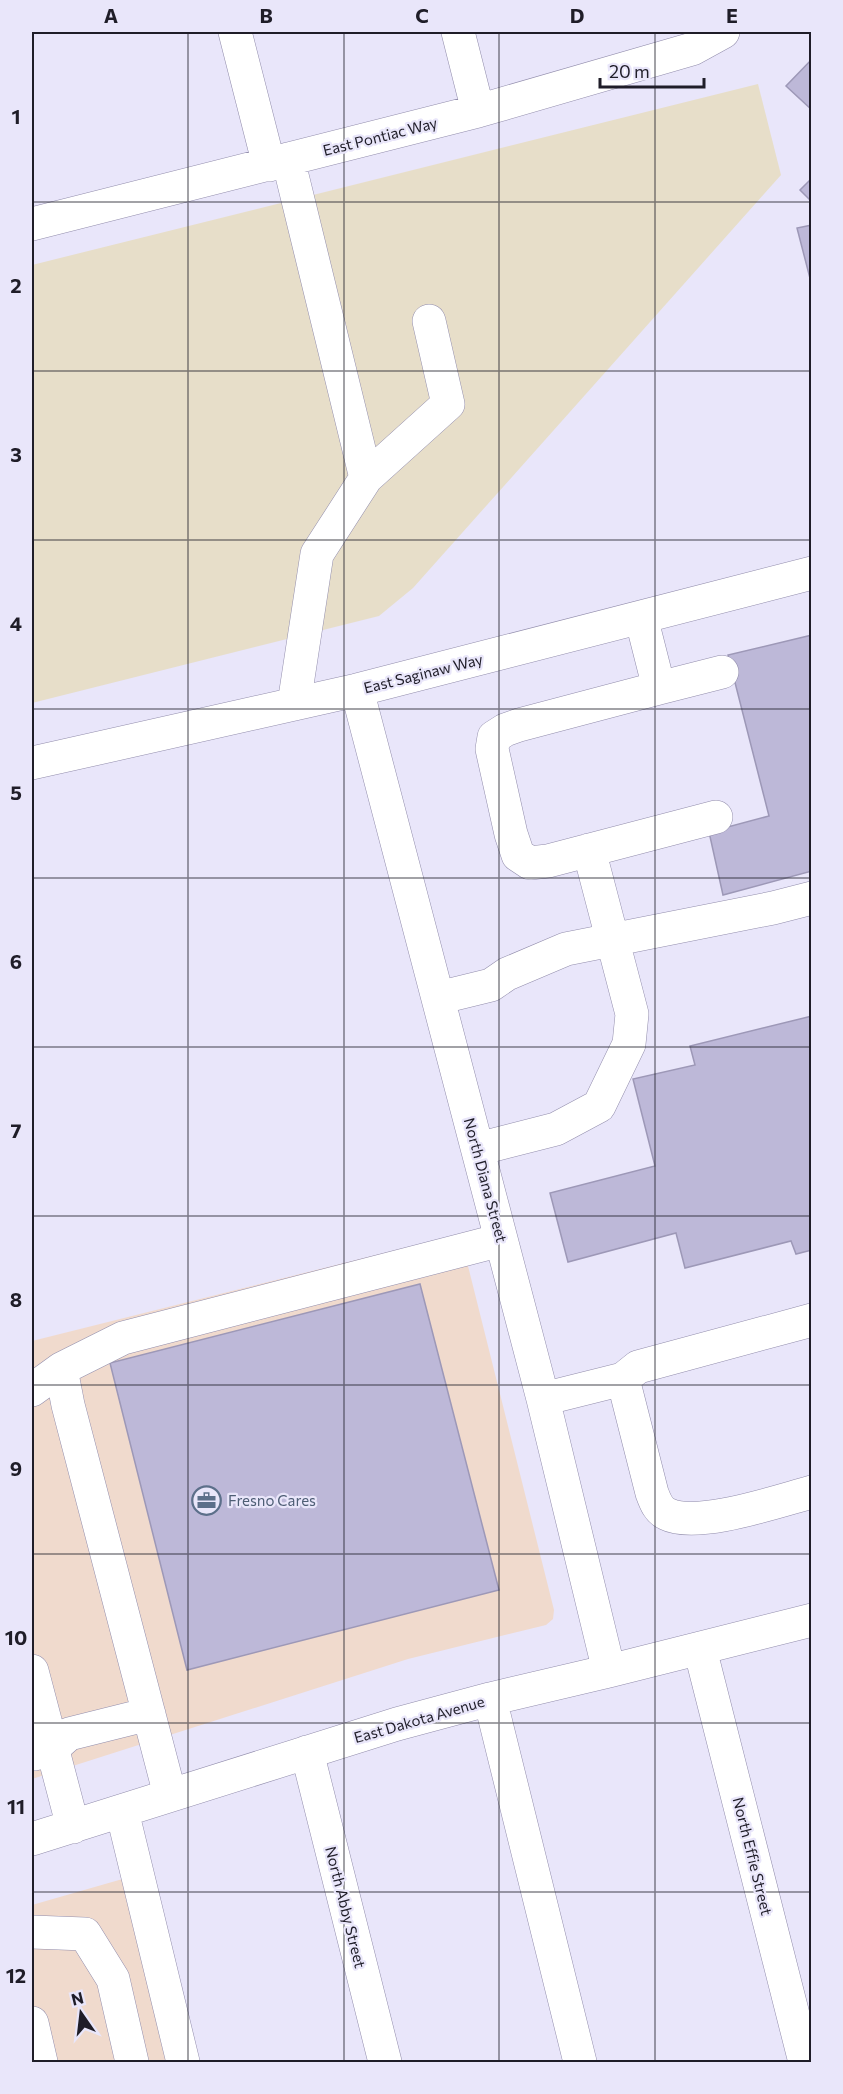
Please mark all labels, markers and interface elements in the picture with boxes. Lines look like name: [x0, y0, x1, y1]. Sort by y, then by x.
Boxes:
text: A: [104, 3, 118, 27]
text: B: [259, 3, 273, 27]
text: C: [415, 3, 429, 27]
text: D: [570, 3, 584, 27]
text: E: [726, 3, 738, 27]
scale bar: [600, 51, 704, 89]
text: 20 m: [609, 60, 650, 82]
text: 1: [11, 104, 21, 128]
street label: East Pontiac Way: [321, 113, 439, 159]
text: 2: [10, 273, 22, 297]
text: 3: [10, 442, 22, 466]
text: 4: [10, 611, 22, 635]
street label: East Saginaw Way: [361, 649, 485, 697]
text: 5: [10, 780, 22, 804]
text: 6: [10, 949, 22, 973]
street label: North Diana Street: [461, 1116, 511, 1244]
text: 7: [11, 1118, 22, 1142]
text: 8: [10, 1287, 22, 1311]
text: 9: [10, 1456, 22, 1480]
office icon: Fresno Cares: [191, 1484, 223, 1516]
place label: Fresno Cares: [228, 1491, 316, 1509]
text: 10: [5, 1625, 27, 1649]
street label: East Dakota Avenue: [352, 1692, 486, 1746]
text: 11: [7, 1794, 25, 1818]
street label: North Effie Street: [730, 1795, 776, 1917]
street label: North Abby Street: [322, 1844, 370, 1970]
text: 12: [6, 1963, 26, 1987]
north arrow: [51, 1983, 111, 2043]
text: N: [69, 1987, 85, 2009]

